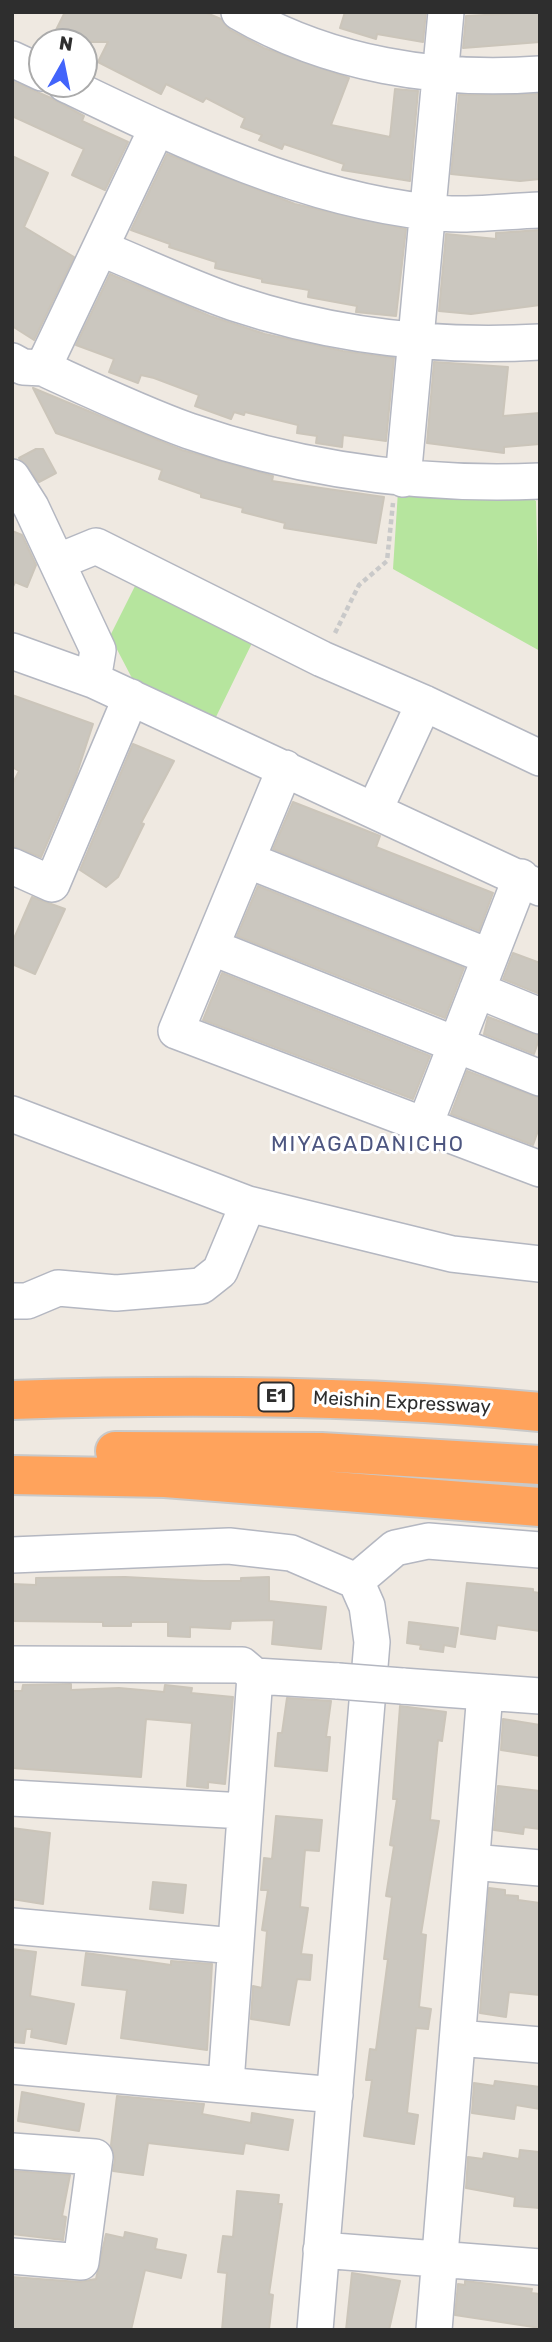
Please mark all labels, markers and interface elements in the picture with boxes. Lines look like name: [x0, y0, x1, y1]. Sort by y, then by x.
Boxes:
north arrow: [28, 28, 98, 98]
text: N: [57, 31, 75, 56]
district label: MIYAGADANICHO: [273, 1132, 463, 1158]
road number: E1: [258, 1382, 294, 1412]
street label: Meishin Expressway: [313, 1387, 491, 1419]

